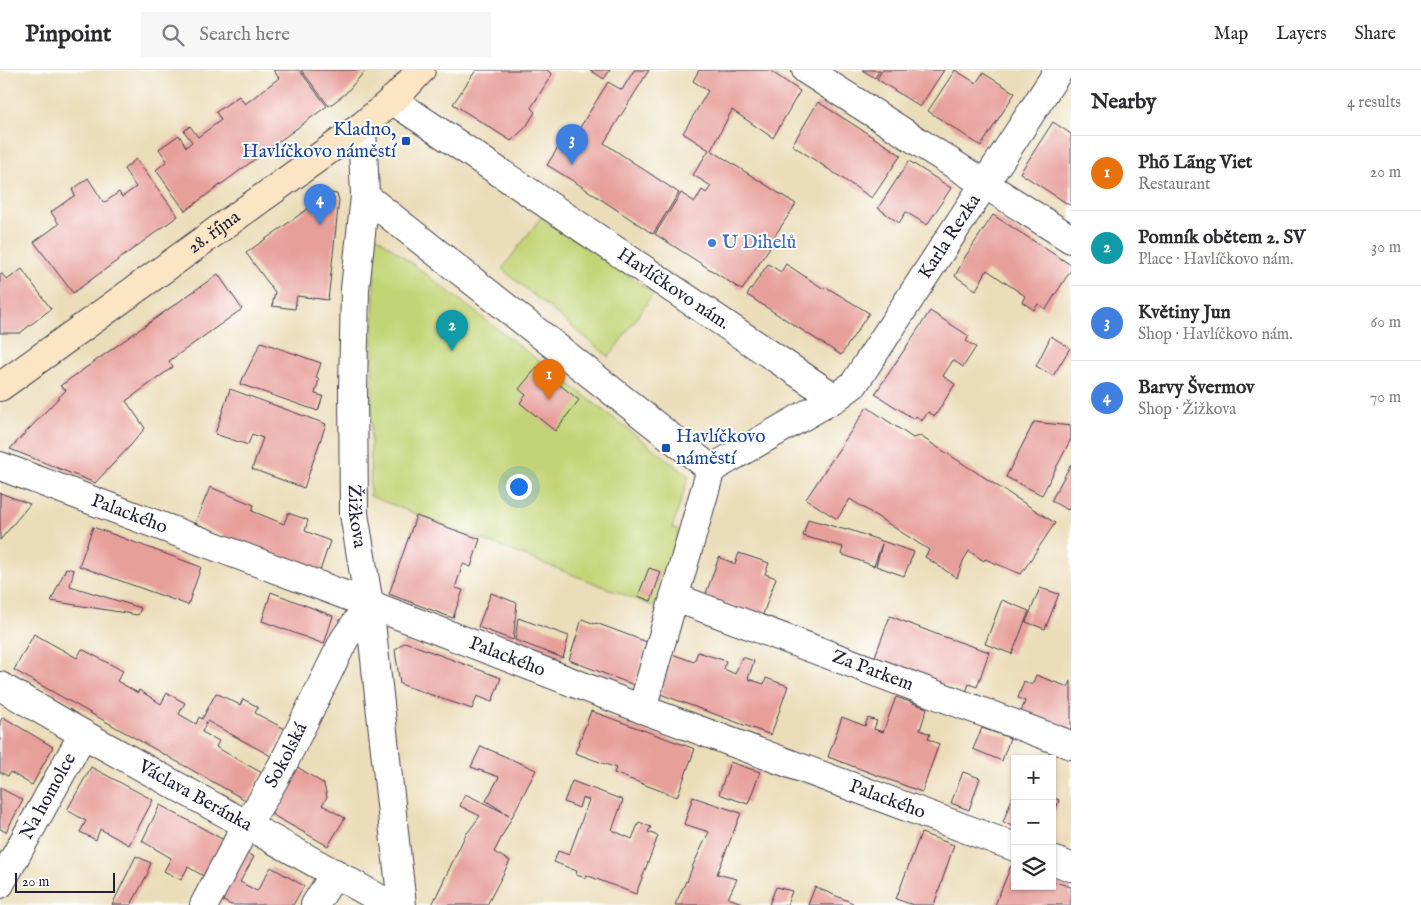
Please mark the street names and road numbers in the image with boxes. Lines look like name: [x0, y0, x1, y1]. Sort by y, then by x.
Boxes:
street label: Karla Rezka: [914, 189, 987, 284]
street label: 28. října: [183, 205, 246, 260]
street label: Havlíčkovo nám.: [612, 243, 734, 336]
street label: Žižkova: [342, 484, 372, 551]
street label: Palackého: [88, 489, 171, 540]
street label: Palackého: [466, 632, 549, 683]
street label: Za Parkem: [829, 645, 917, 697]
street label: Sokolská: [260, 718, 314, 792]
street label: Na homolce: [15, 749, 82, 844]
street label: Václava Beránka: [133, 754, 257, 838]
street label: Palackého: [846, 775, 929, 825]

